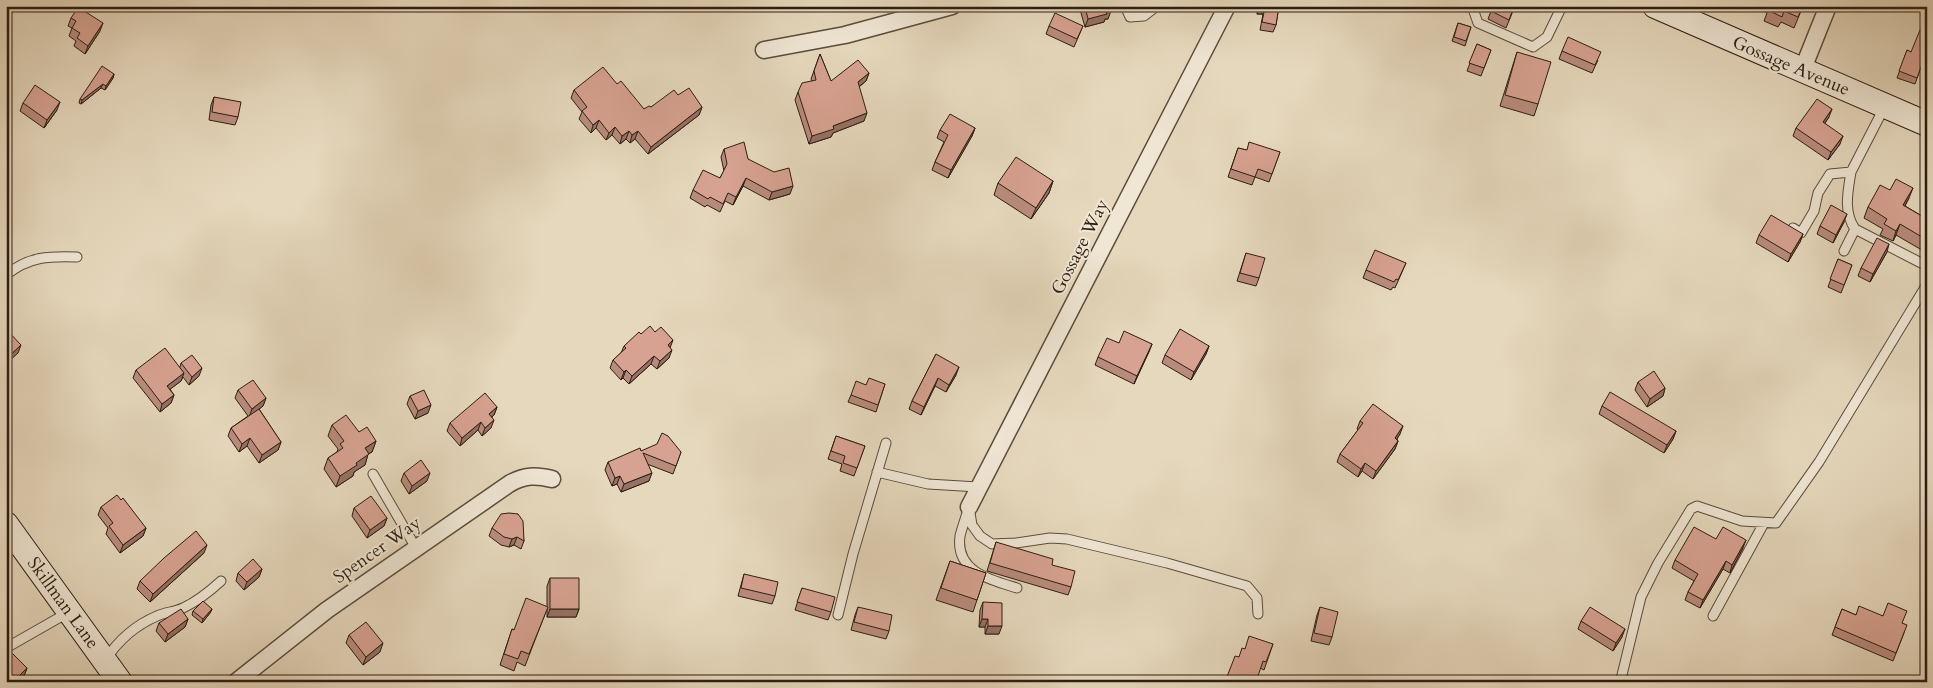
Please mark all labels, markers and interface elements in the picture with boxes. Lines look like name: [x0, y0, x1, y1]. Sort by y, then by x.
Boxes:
street label: Gossage Avenue: [1728, 30, 1854, 102]
street label: Gossage Way: [1045, 195, 1115, 299]
street label: Spencer Way: [328, 510, 426, 589]
street label: Skillman Lane: [21, 552, 105, 654]

